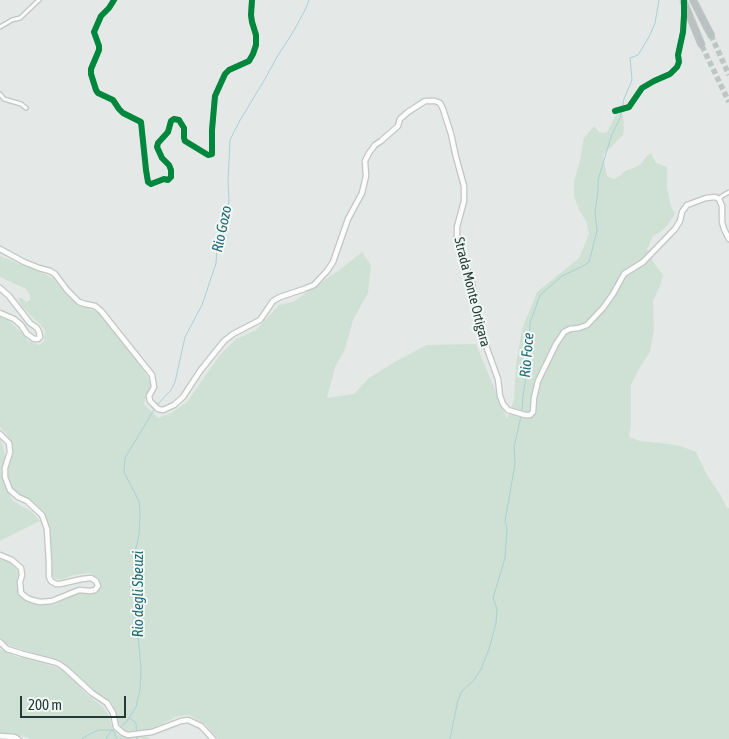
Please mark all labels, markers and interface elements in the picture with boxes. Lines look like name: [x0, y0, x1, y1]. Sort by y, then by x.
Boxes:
water label: Rio Gozo: [208, 204, 236, 254]
street label: Strada Monte Ortigara: [450, 235, 494, 349]
water label: Rio Foce: [516, 332, 538, 378]
water label: Rio degli Sbeuzi: [129, 551, 147, 637]
scale bar: [22, 686, 129, 718]
text: 200 m: [28, 696, 62, 713]

